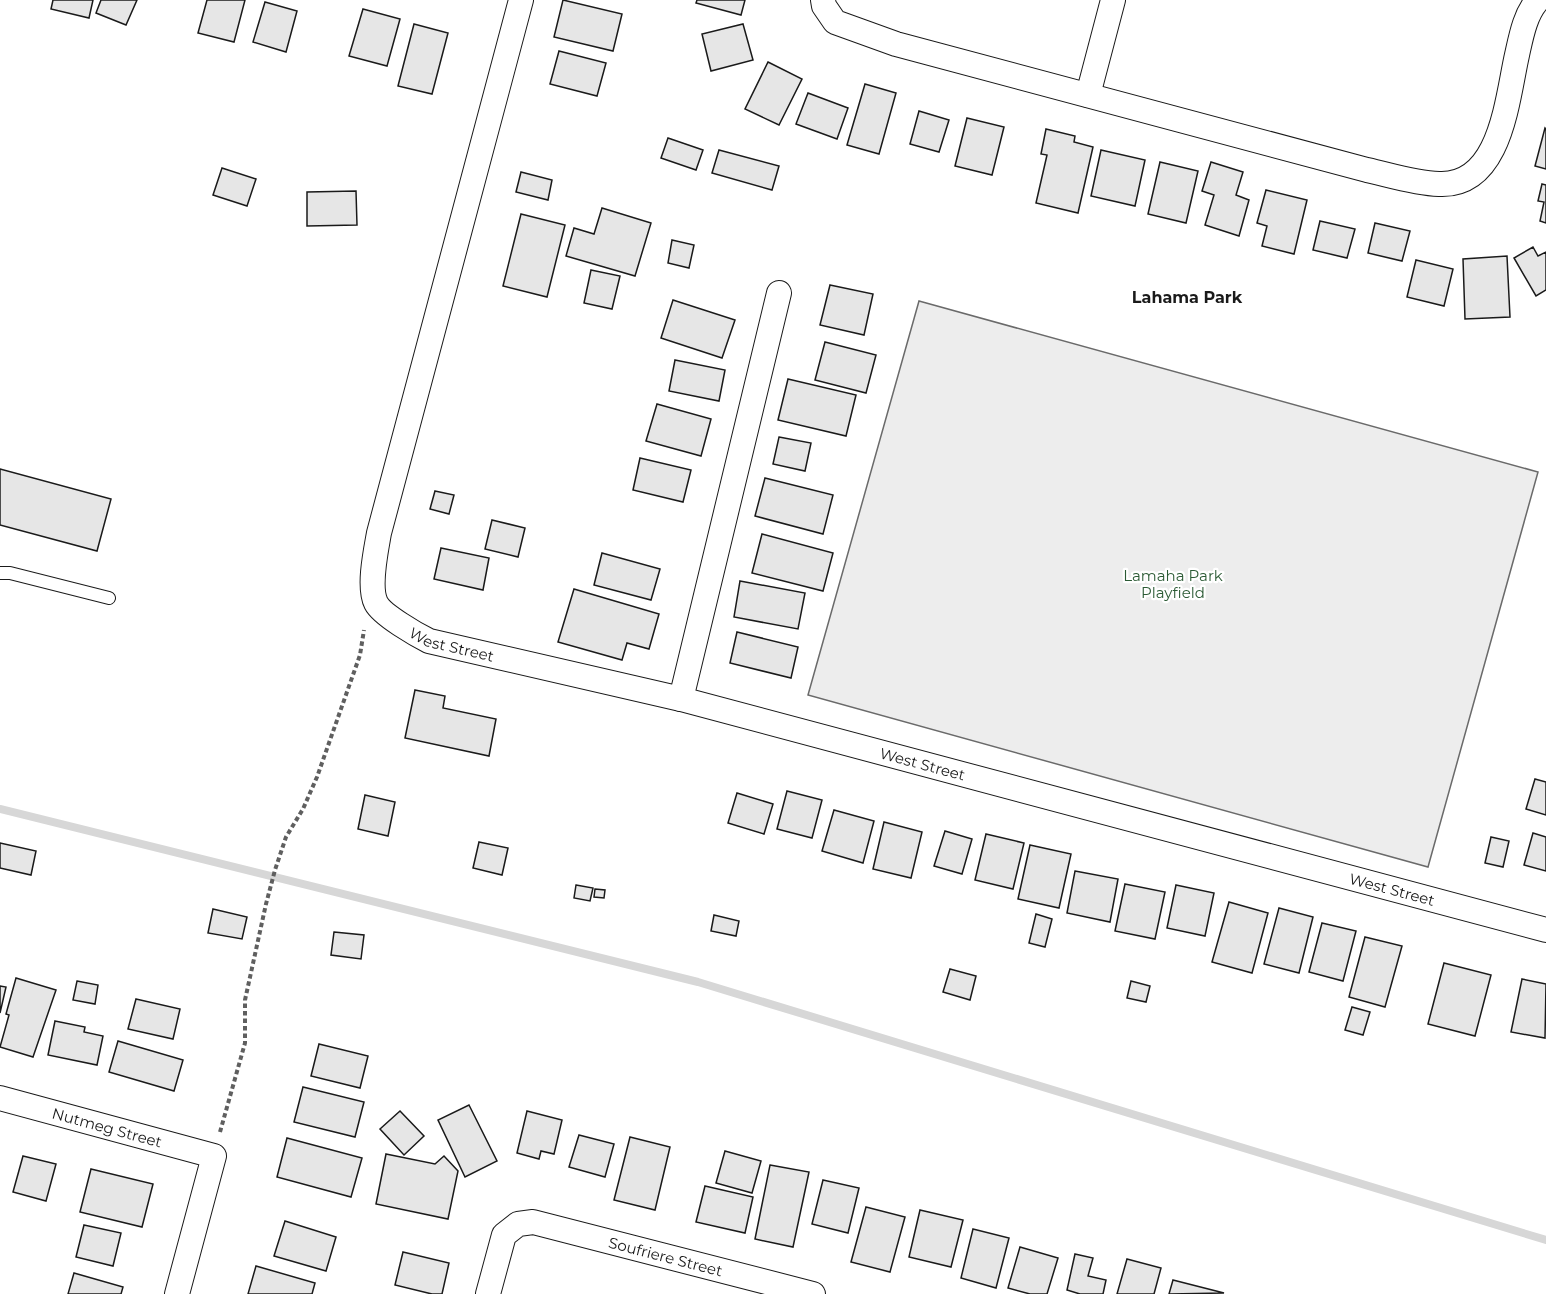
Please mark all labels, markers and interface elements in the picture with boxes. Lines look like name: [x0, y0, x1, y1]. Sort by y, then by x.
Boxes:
district label: Lahama Park: [1132, 288, 1243, 307]
park label: Lamaha Park Playfield: [1123, 566, 1223, 602]
street label: West Street: [406, 623, 496, 665]
street label: West Street: [878, 743, 967, 784]
street label: West Street: [1347, 868, 1437, 909]
street label: Nutmeg Street: [50, 1103, 164, 1151]
street label: Soufriere Street: [607, 1232, 725, 1280]

